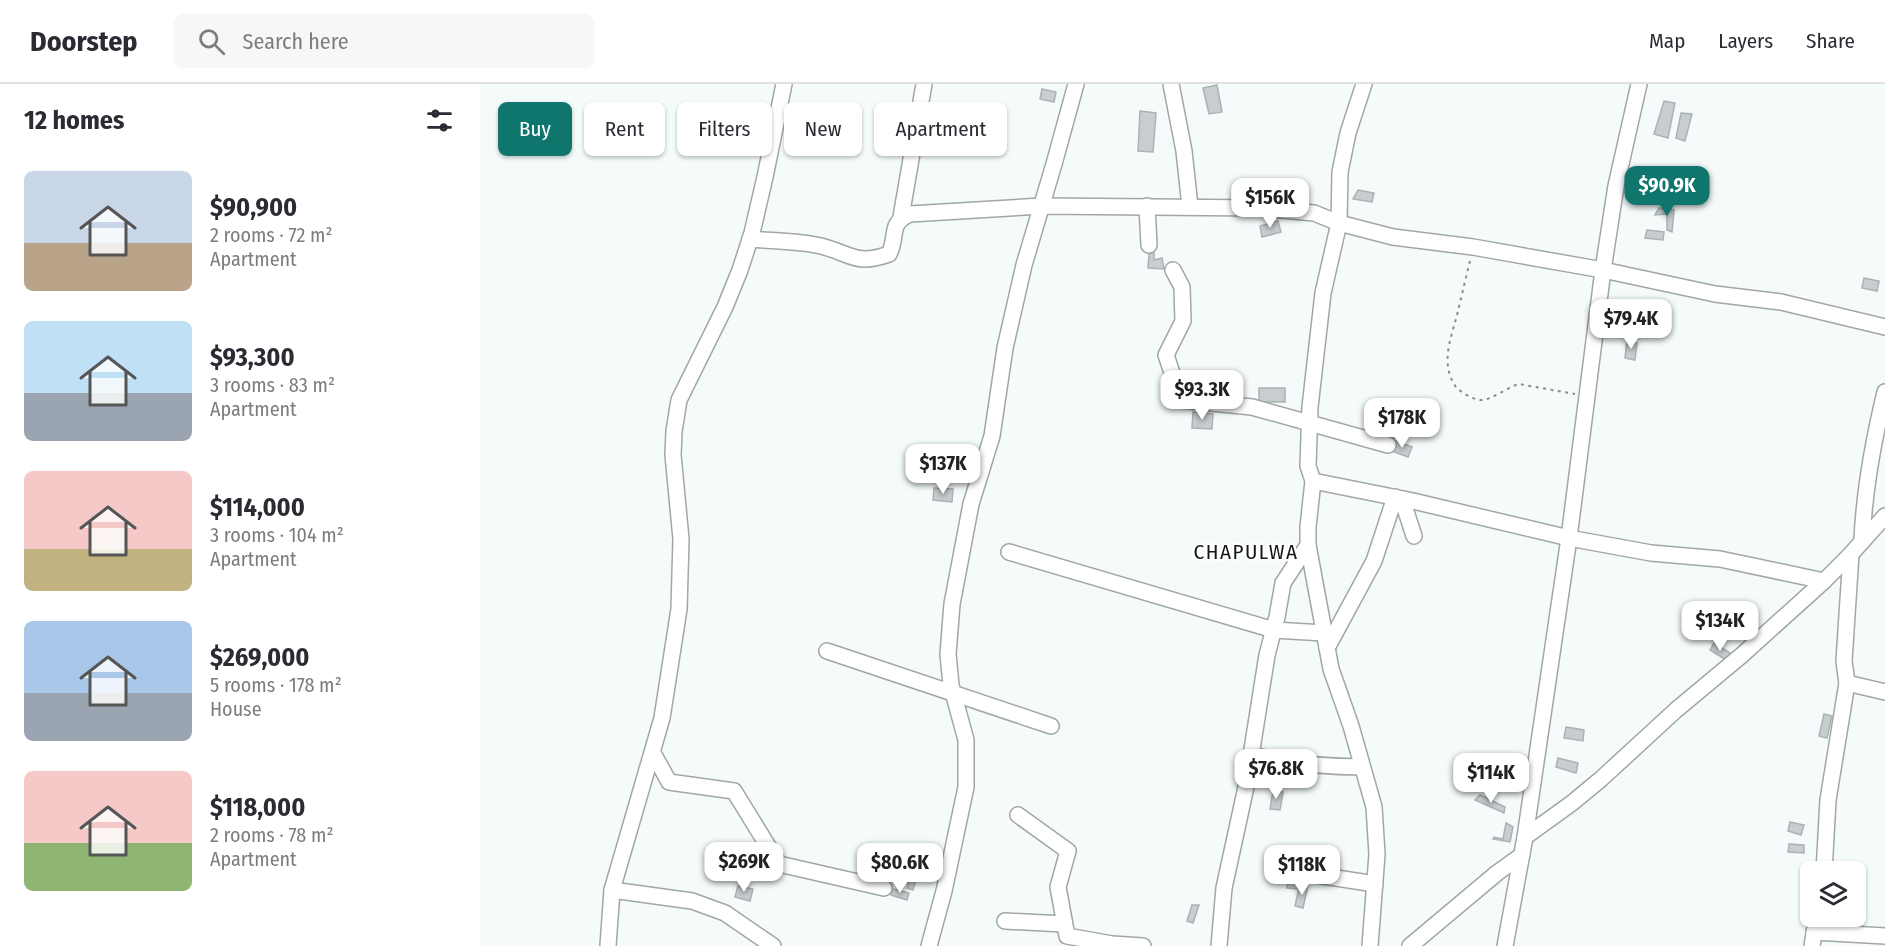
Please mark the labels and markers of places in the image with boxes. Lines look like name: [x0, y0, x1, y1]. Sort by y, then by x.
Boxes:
pin: $90.9K: [1618, 166, 1716, 217]
pin: $156K: [1228, 178, 1312, 229]
pin: $79.4K: [1582, 299, 1680, 350]
pin: $93.3K: [1153, 370, 1251, 421]
pin: $178K: [1360, 398, 1444, 449]
pin: $137K: [901, 444, 985, 495]
pin: $134K: [1678, 601, 1762, 652]
pin: $76.8K: [1227, 749, 1325, 800]
pin: $114K: [1449, 753, 1533, 804]
pin: $269K: [702, 842, 786, 893]
pin: $80.6K: [851, 843, 949, 894]
pin: $118K: [1260, 845, 1344, 896]

